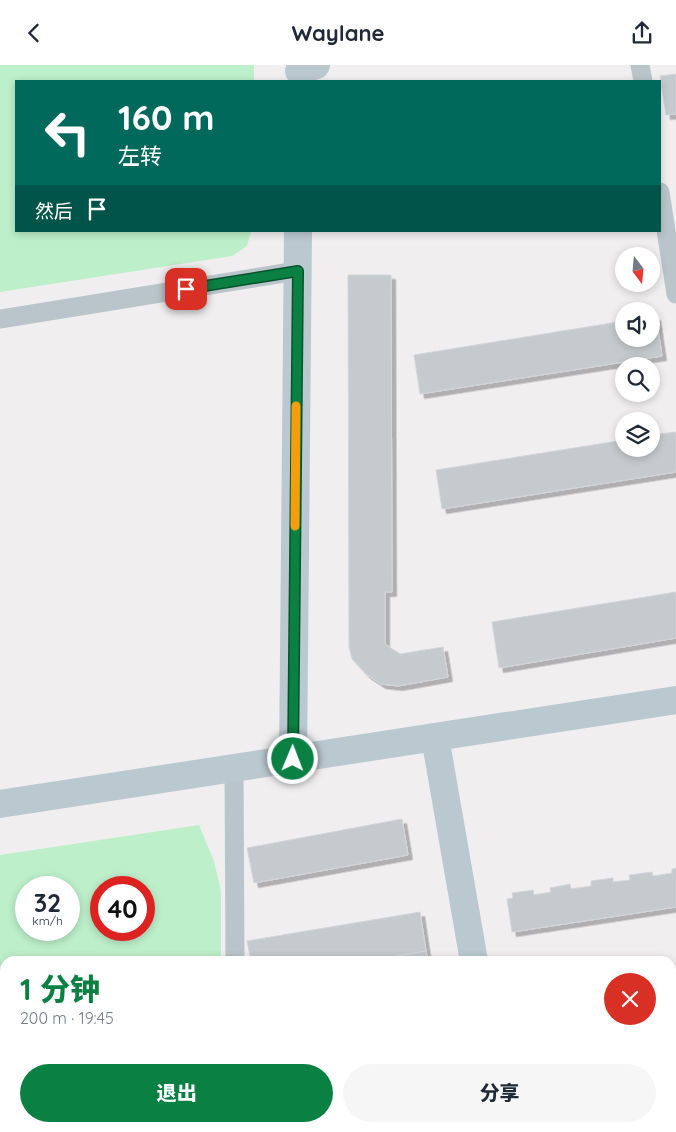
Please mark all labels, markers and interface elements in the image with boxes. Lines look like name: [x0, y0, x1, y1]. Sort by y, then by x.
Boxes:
icon: back: [20, 19, 48, 47]
text: Waylane: [291, 19, 385, 47]
icon: share: [628, 19, 656, 47]
text: 160 m: [118, 95, 215, 139]
icon: left: [35, 100, 100, 165]
text: 左转: [118, 142, 162, 170]
icon: arrive: [83, 195, 111, 223]
text: 然后: [35, 199, 73, 223]
north arrow: [615, 247, 660, 293]
map controls: [615, 247, 660, 457]
pin: [165, 268, 207, 310]
icon: arrive: [172, 275, 200, 303]
button: sound: [615, 302, 660, 347]
button: search: [615, 357, 660, 402]
button: layers: [615, 412, 660, 457]
position arrow: [266, 732, 318, 784]
speed limit sign: 40: [90, 876, 155, 941]
text: 32: [34, 887, 61, 918]
text: km/h: [32, 913, 63, 928]
text: 1 分钟: [20, 970, 100, 1008]
button: close: [604, 973, 656, 1025]
text: 200 m · 19:45: [20, 1008, 114, 1028]
button: 退出: [20, 1064, 333, 1122]
button: 分享: [343, 1064, 656, 1122]

